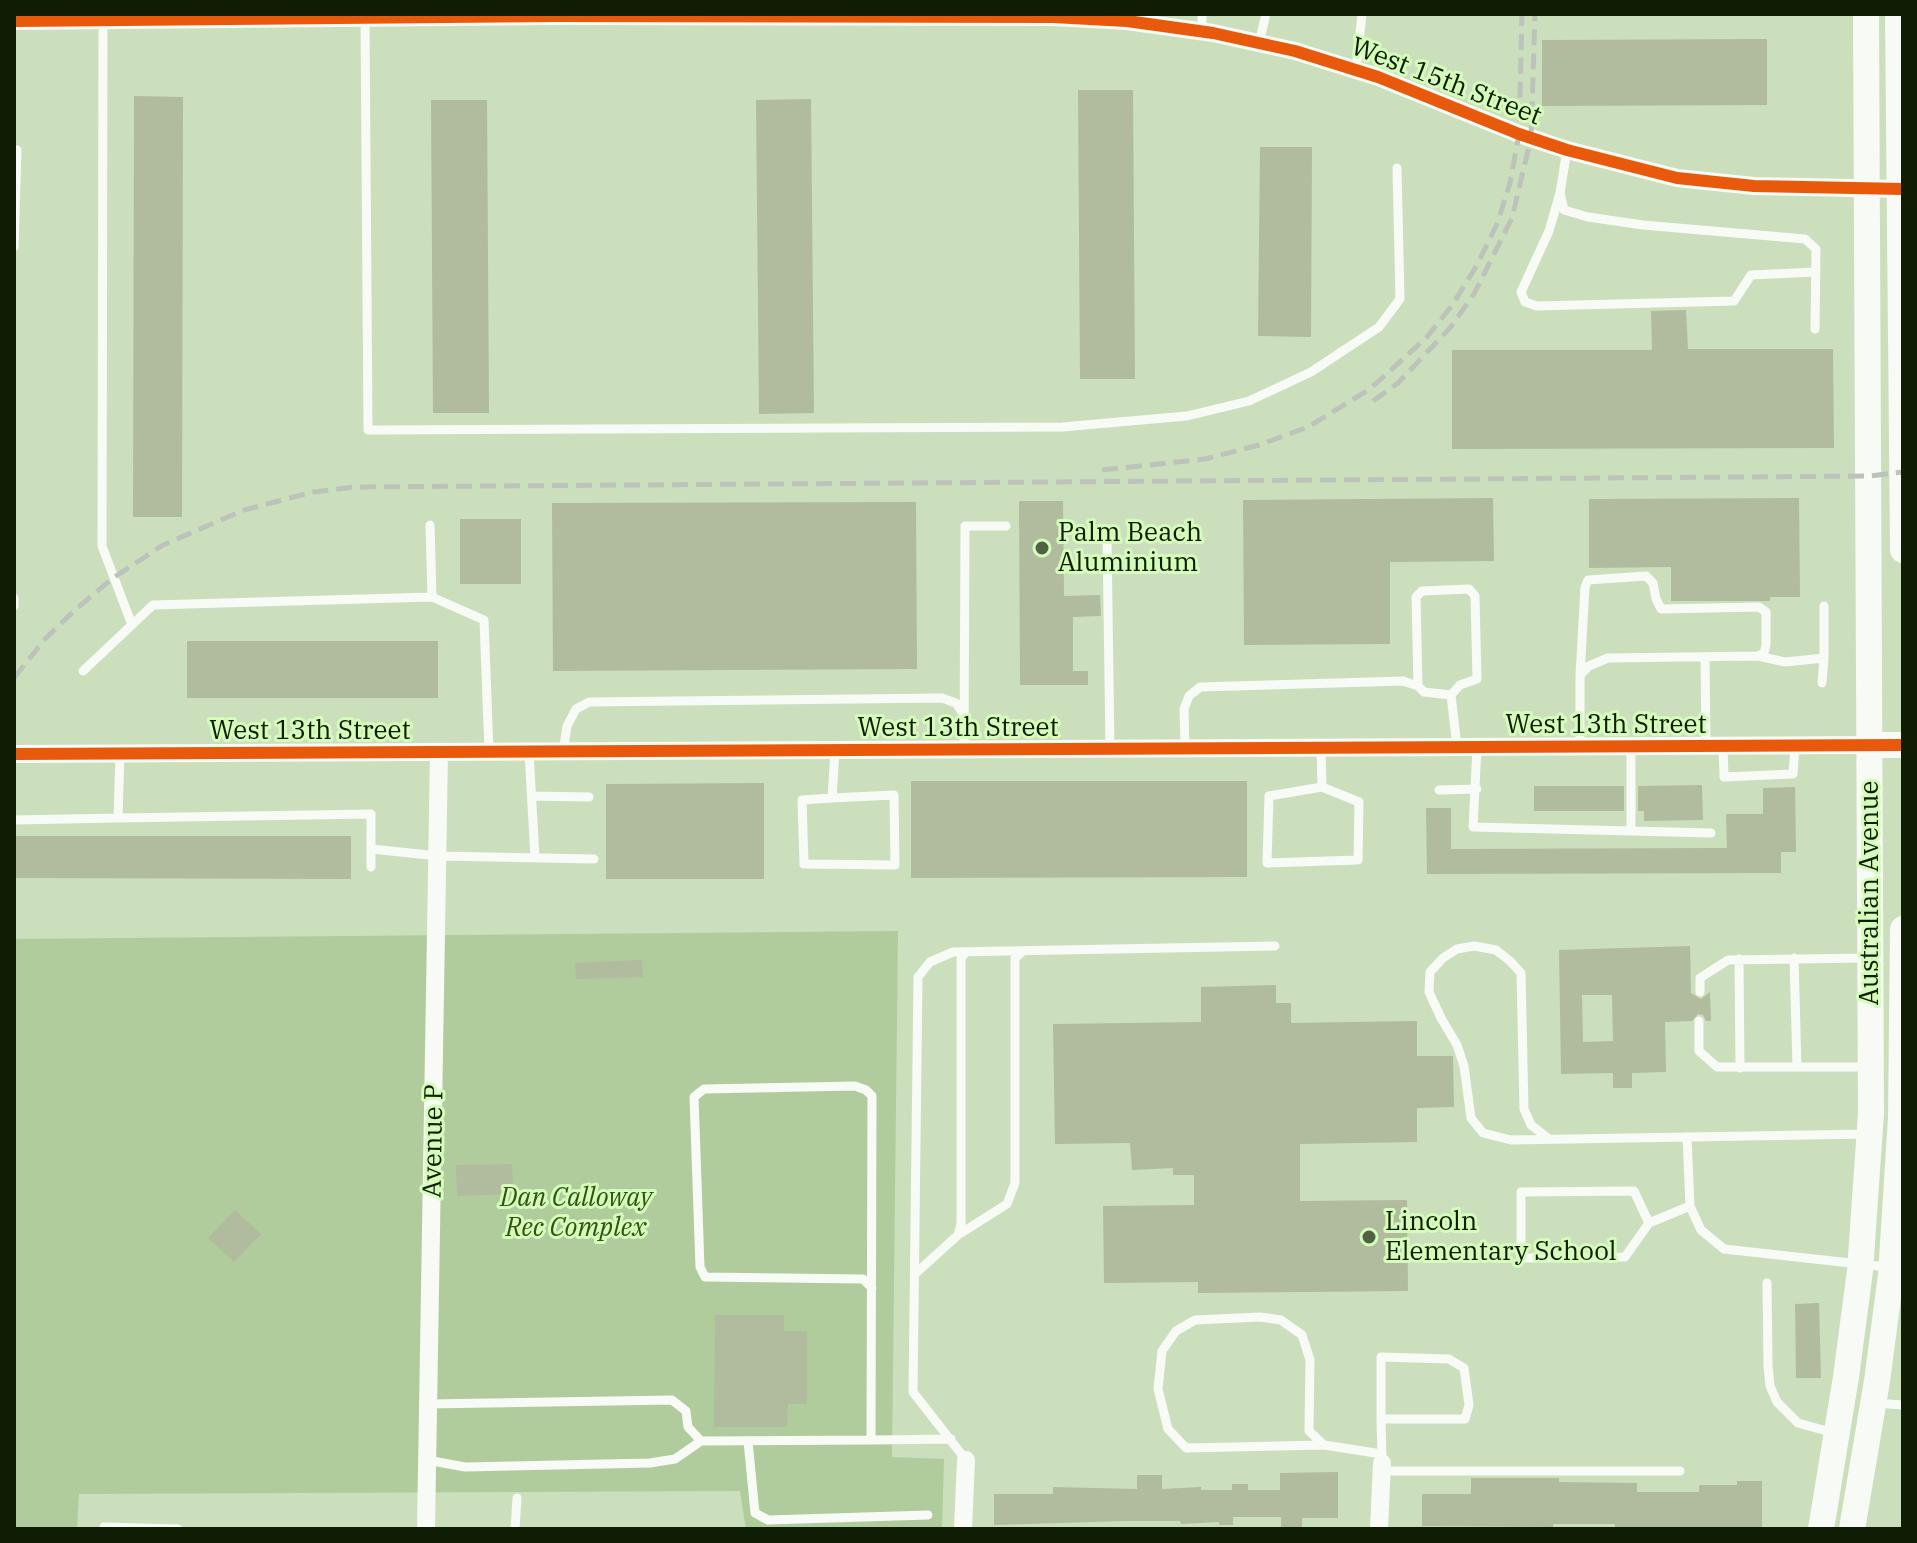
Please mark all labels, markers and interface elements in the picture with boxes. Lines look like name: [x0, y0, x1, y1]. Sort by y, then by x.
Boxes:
street label: West 15th Street: [1346, 31, 1546, 133]
place label: Palm Beach Aluminium: [1058, 517, 1202, 578]
marker: Palm Beach Aluminium: [1033, 539, 1051, 557]
street label: West 13th Street: [1505, 709, 1707, 741]
street label: West 13th Street: [857, 712, 1059, 744]
street label: West 13th Street: [209, 715, 411, 747]
street label: Australian Avenue: [1854, 780, 1886, 1006]
street label: Avenue P: [417, 1084, 451, 1198]
park label: Dan Calloway Rec Complex: [500, 1182, 652, 1244]
place label: Lincoln Elementary School: [1385, 1206, 1617, 1268]
marker: Lincoln Elementary School: [1360, 1228, 1378, 1246]

